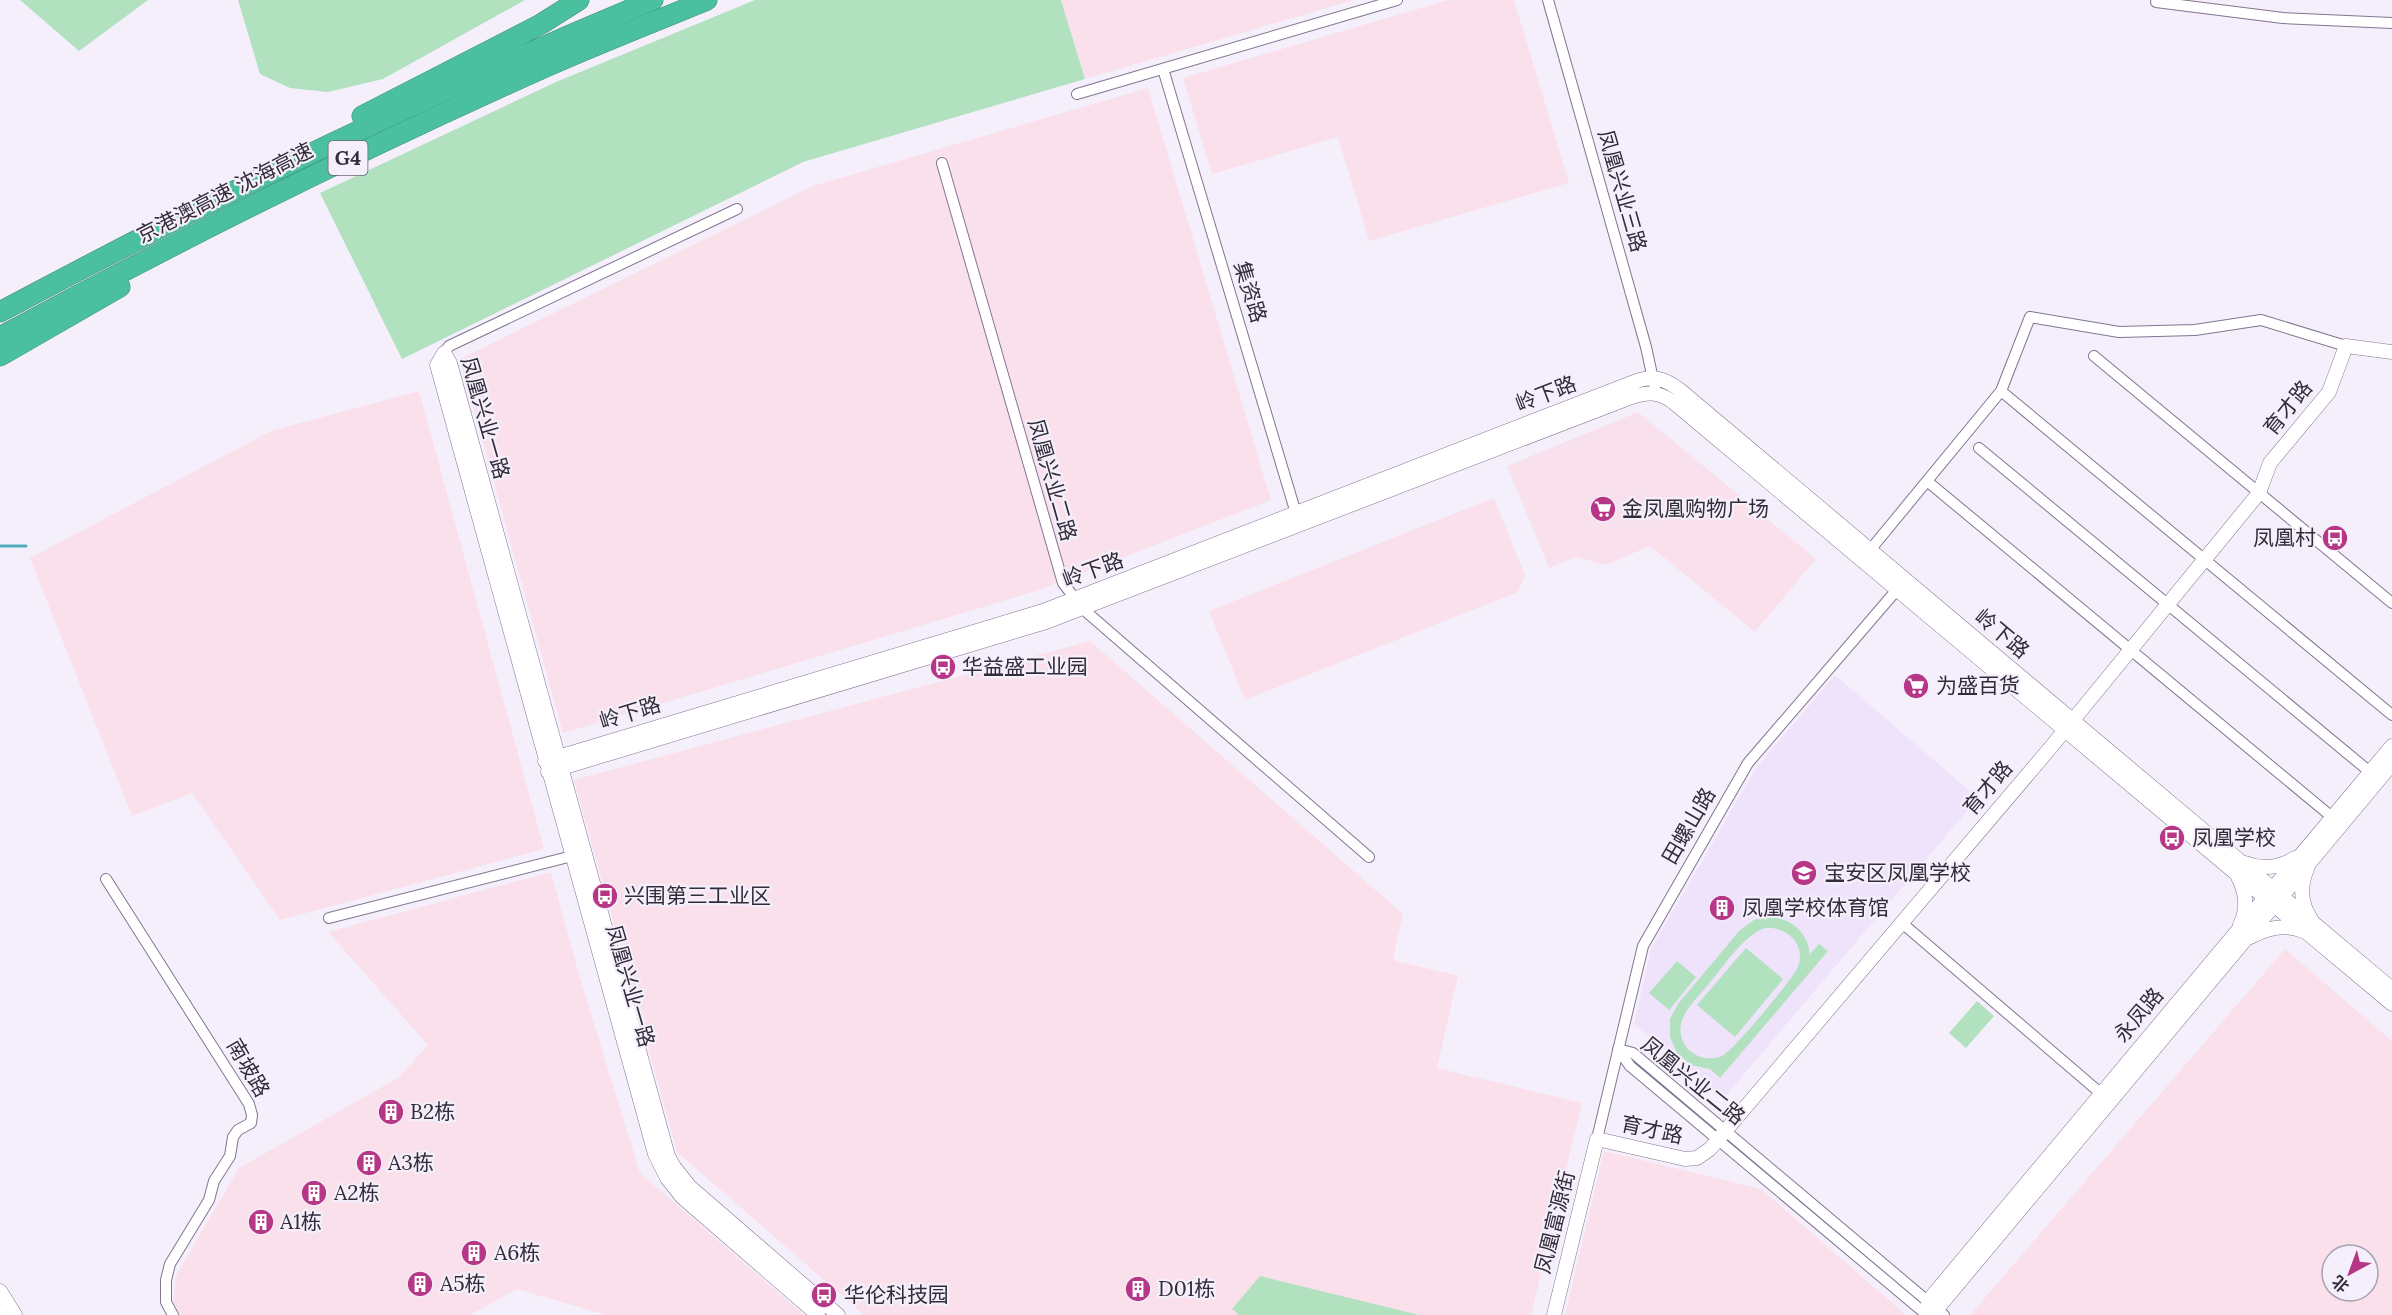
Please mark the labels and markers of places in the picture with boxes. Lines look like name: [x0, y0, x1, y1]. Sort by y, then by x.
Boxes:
supermarket icon: 金凤凰购物广场: [1588, 494, 1618, 524]
place label: 金凤凰购物广场: [1622, 495, 1769, 522]
bus stop icon: 凤凰村: [2320, 523, 2350, 553]
place label: 凤凰村: [2253, 524, 2316, 551]
bus stop icon: 华益盛工业园: [928, 652, 958, 682]
place label: 华益盛工业园: [962, 653, 1088, 680]
supermarket icon: 为盛百货: [1901, 671, 1931, 701]
place label: 为盛百货: [1936, 672, 2020, 699]
bus stop icon: 凤凰学校: [2157, 823, 2187, 853]
place label: 凤凰学校: [2192, 824, 2276, 851]
school or university icon: 宝安区凤凰学校: [1789, 858, 1819, 888]
place label: 宝安区凤凰学校: [1824, 859, 1971, 886]
bus stop icon: 兴围第三工业区: [590, 881, 620, 911]
place label: 兴围第三工业区: [624, 882, 771, 909]
building icon: 凤凰学校体育馆: [1707, 893, 1737, 923]
place label: 凤凰学校体育馆: [1742, 894, 1889, 921]
building icon: B2栋: [376, 1097, 406, 1127]
place label: B2栋: [410, 1098, 455, 1125]
building icon: A3栋: [354, 1148, 384, 1178]
place label: A3栋: [387, 1149, 434, 1176]
building icon: A2栋: [299, 1178, 329, 1208]
place label: A2栋: [333, 1179, 380, 1206]
building icon: A1栋: [246, 1207, 276, 1237]
place label: A1栋: [279, 1208, 322, 1235]
building icon: A6栋: [459, 1238, 489, 1268]
place label: A6栋: [493, 1239, 540, 1266]
building icon: A5栋: [405, 1269, 435, 1299]
place label: A5栋: [439, 1270, 486, 1297]
building icon: D01栋: [1123, 1274, 1153, 1304]
place label: D01栋: [1158, 1275, 1215, 1302]
bus stop icon: 华伦科技园: [809, 1280, 839, 1310]
place label: 华伦科技园: [844, 1281, 949, 1308]

